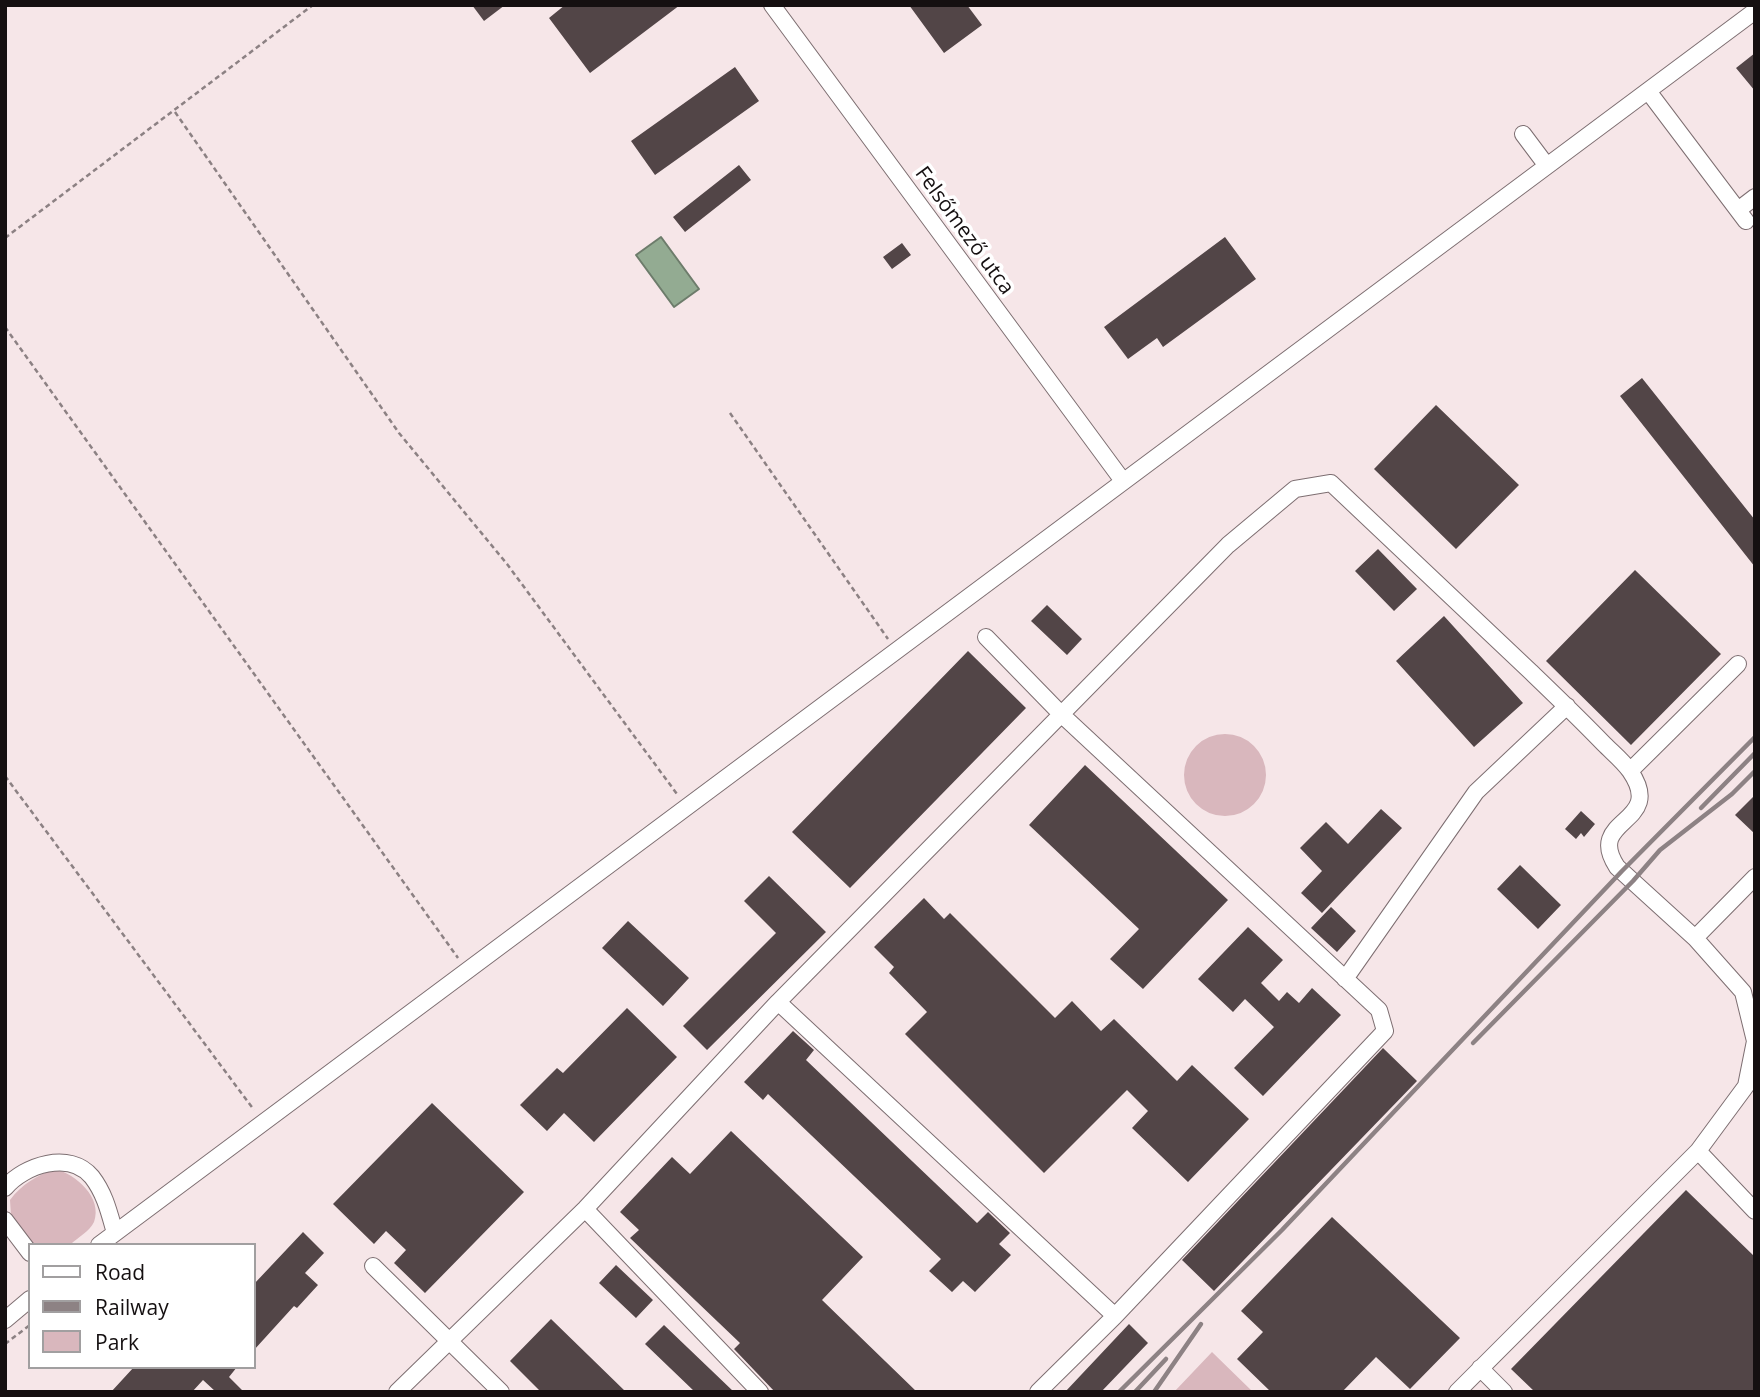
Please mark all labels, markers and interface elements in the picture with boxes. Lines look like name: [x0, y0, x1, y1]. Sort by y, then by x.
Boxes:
street label: Felsőmező utca: [909, 162, 1019, 300]
legend: [28, 1243, 256, 1369]
text: Road: [95, 1258, 145, 1286]
text: Railway: [95, 1293, 169, 1321]
text: Park: [95, 1328, 139, 1356]

